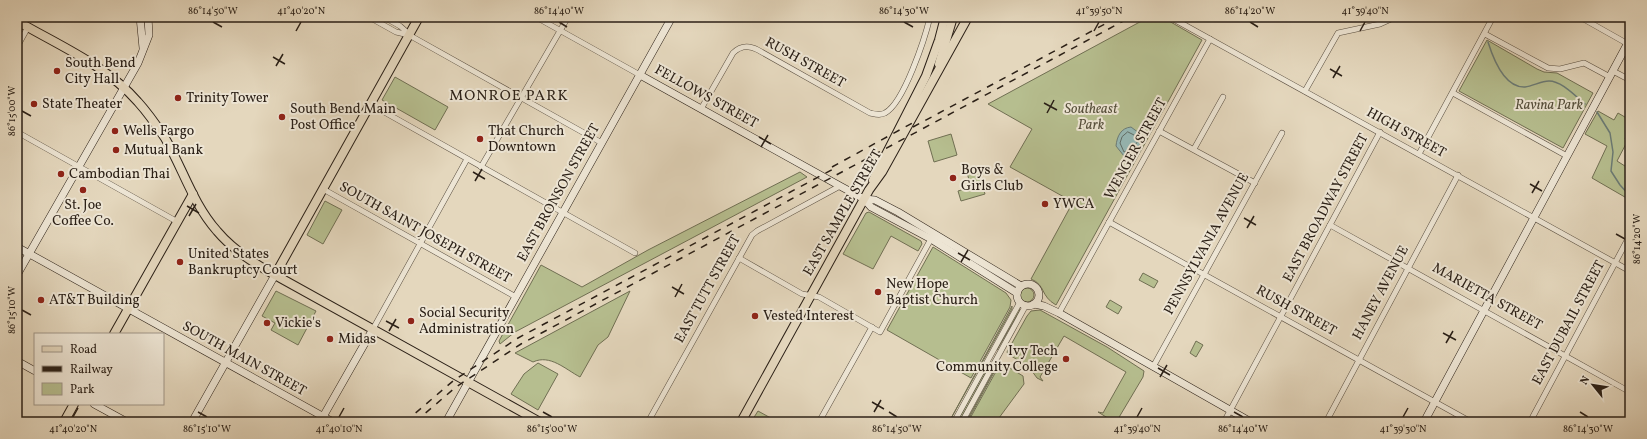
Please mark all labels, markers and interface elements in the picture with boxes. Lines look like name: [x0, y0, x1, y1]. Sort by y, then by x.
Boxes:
text: 86°14'50"W: [188, 4, 238, 18]
text: 41°40'20"N: [277, 4, 326, 18]
text: 86°14'40"W: [534, 4, 584, 18]
text: 86°14'30"W: [879, 4, 929, 18]
text: 41°39'50"N: [1076, 4, 1123, 18]
text: 86°14'20"W: [1225, 4, 1275, 18]
text: 41°39'40"N: [1341, 4, 1389, 18]
street label: RUSH STREET: [761, 33, 849, 93]
place label: South Bend City Hall: [65, 54, 136, 89]
street label: FELLOWS STREET: [651, 61, 761, 133]
marker: South Bend City Hall: [52, 66, 62, 76]
text: 86°15'00"W: [5, 86, 19, 136]
district label: MONROE PARK: [449, 86, 569, 107]
place label: Trinity Tower: [186, 89, 269, 108]
marker: Trinity Tower: [173, 93, 183, 103]
place label: State Theater: [42, 95, 122, 114]
street label: WENGER STREET: [1100, 95, 1172, 203]
park label: Ravina Park: [1515, 96, 1583, 115]
marker: State Theater: [29, 99, 39, 109]
place label: South Bend Main Post Office: [290, 100, 396, 135]
park label: Southeast Park: [1065, 100, 1118, 135]
street label: HIGH STREET: [1363, 103, 1449, 163]
marker: South Bend Main Post Office: [277, 112, 287, 122]
street label: EAST BRONSON STREET: [513, 121, 605, 265]
place label: Wells Fargo: [123, 122, 194, 141]
place label: That Church Downtown: [488, 122, 564, 157]
marker: Wells Fargo: [110, 126, 120, 136]
street label: EAST BROADWAY STREET: [1279, 130, 1373, 286]
marker: That Church Downtown: [475, 134, 485, 144]
place label: Mutual Bank: [124, 141, 203, 160]
marker: Mutual Bank: [111, 145, 121, 155]
street label: EAST SAMPLE STREET: [799, 146, 887, 280]
place label: Boys & Girls Club: [961, 161, 1024, 196]
place label: Cambodian Thai: [69, 165, 170, 184]
marker: Cambodian Thai: [56, 169, 66, 179]
street label: PENNSYLVANIA AVENUE: [1160, 170, 1254, 318]
marker: Boys & Girls Club: [948, 173, 958, 183]
street label: SOUTH SAINT JOSEPH STREET: [336, 178, 514, 288]
marker: St. Joe Coffee Co.: [78, 185, 88, 195]
place label: YWCA: [1053, 195, 1095, 214]
place label: St. Joe Coffee Co.: [52, 196, 114, 231]
marker: YWCA: [1040, 199, 1050, 209]
text: 86°14'20"W: [1630, 214, 1644, 264]
street label: EAST TUTT STREET: [670, 231, 746, 347]
street label: HANEY AVENUE: [1348, 243, 1414, 343]
place label: United States Bankruptcy Court: [188, 245, 298, 280]
marker: United States Bankruptcy Court: [175, 257, 185, 267]
street label: EAST DUBAIL STREET: [1528, 257, 1610, 389]
street label: MARIETTA STREET: [1429, 259, 1545, 335]
place label: New Hope Baptist Church: [886, 275, 978, 310]
street label: RUSH STREET: [1252, 281, 1340, 341]
text: 86°15'10"W: [5, 286, 19, 334]
marker: New Hope Baptist Church: [873, 287, 883, 297]
place label: AT&T Building: [49, 291, 140, 310]
marker: AT&T Building: [36, 295, 46, 305]
place label: Social Security Administration: [419, 304, 514, 339]
place label: Vested Interest: [763, 307, 854, 326]
marker: Vested Interest: [750, 311, 760, 321]
place label: Vickie's: [275, 314, 321, 333]
marker: Social Security Administration: [406, 316, 416, 326]
street label: SOUTH MAIN STREET: [179, 317, 309, 401]
marker: Vickie's: [262, 318, 272, 328]
place label: Midas: [338, 330, 376, 349]
legend: [34, 333, 164, 405]
marker: Midas: [325, 334, 335, 344]
text: Road: [70, 342, 97, 358]
place label: Ivy Tech Community College: [936, 342, 1058, 377]
marker: Ivy Tech Community College: [1061, 354, 1071, 364]
text: Railway: [70, 362, 113, 378]
north arrow: [1573, 365, 1613, 405]
text: N: [1577, 374, 1594, 388]
text: Park: [70, 382, 95, 398]
text: 41°40'20"N: [49, 422, 98, 436]
text: 86°15'10"W: [183, 422, 231, 436]
text: 41°40'10"N: [316, 422, 363, 436]
text: 86°15'00"W: [527, 422, 577, 436]
text: 86°14'50"W: [872, 422, 922, 436]
text: 41°39'40"N: [1113, 422, 1161, 436]
text: 86°14'40"W: [1218, 422, 1268, 436]
text: 41°39'30"N: [1379, 422, 1427, 436]
text: 86°14'30"W: [1563, 422, 1613, 436]

